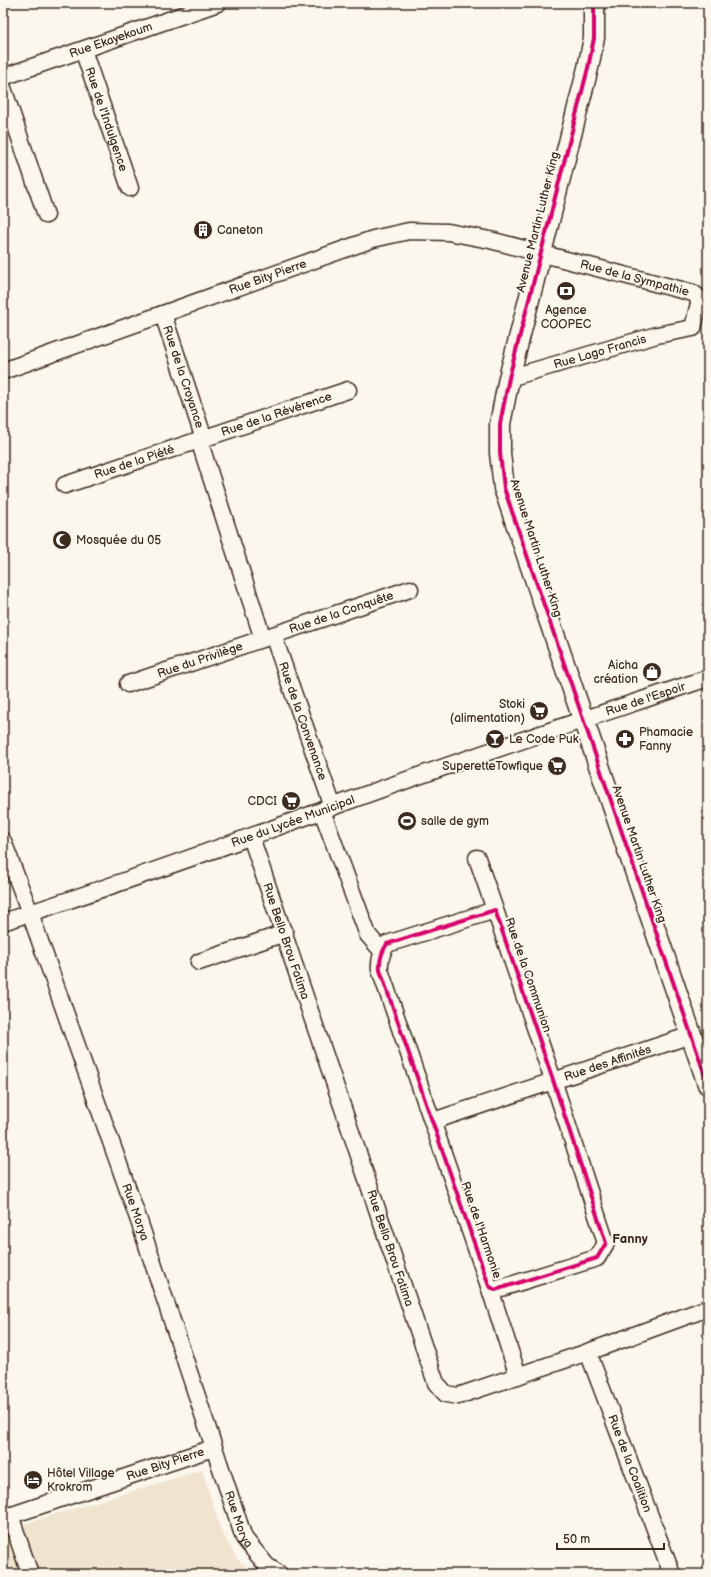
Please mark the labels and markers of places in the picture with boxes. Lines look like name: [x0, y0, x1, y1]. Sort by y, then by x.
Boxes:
building icon: Caneton: [192, 219, 214, 241]
place label: Caneton: [217, 223, 263, 238]
bank icon: Agence COOPEC: [555, 280, 577, 302]
place label: Agence COOPEC: [541, 303, 592, 332]
mosque icon: Mosquée du 05: [51, 529, 73, 551]
place label: Mosquée du 05: [76, 533, 161, 548]
place label: Aicha création: [593, 658, 638, 687]
shop icon: Aicha création: [641, 661, 663, 683]
place label: Stoki (alimentation): [450, 697, 525, 726]
supermarket icon: Stoki (alimentation): [528, 700, 550, 722]
place label: Phamacie Fanny: [639, 725, 693, 754]
bar icon: Le Code Puk: [484, 728, 506, 750]
pharmacy icon: Phamacie Fanny: [614, 728, 636, 750]
place label: Le Code Puk: [509, 732, 579, 747]
supermarket icon: SuperetteTowfique: [546, 755, 568, 777]
place label: SuperetteTowfique: [442, 759, 543, 774]
supermarket icon: CDCI: [280, 790, 302, 812]
place label: CDCI: [248, 794, 277, 809]
sports icon: salle de gym: [396, 810, 418, 832]
place label: salle de gym: [421, 814, 489, 829]
place label: Hôtel Village Krokrom: [47, 1466, 115, 1495]
hotel icon: Hôtel Village Krokrom: [22, 1469, 44, 1491]

